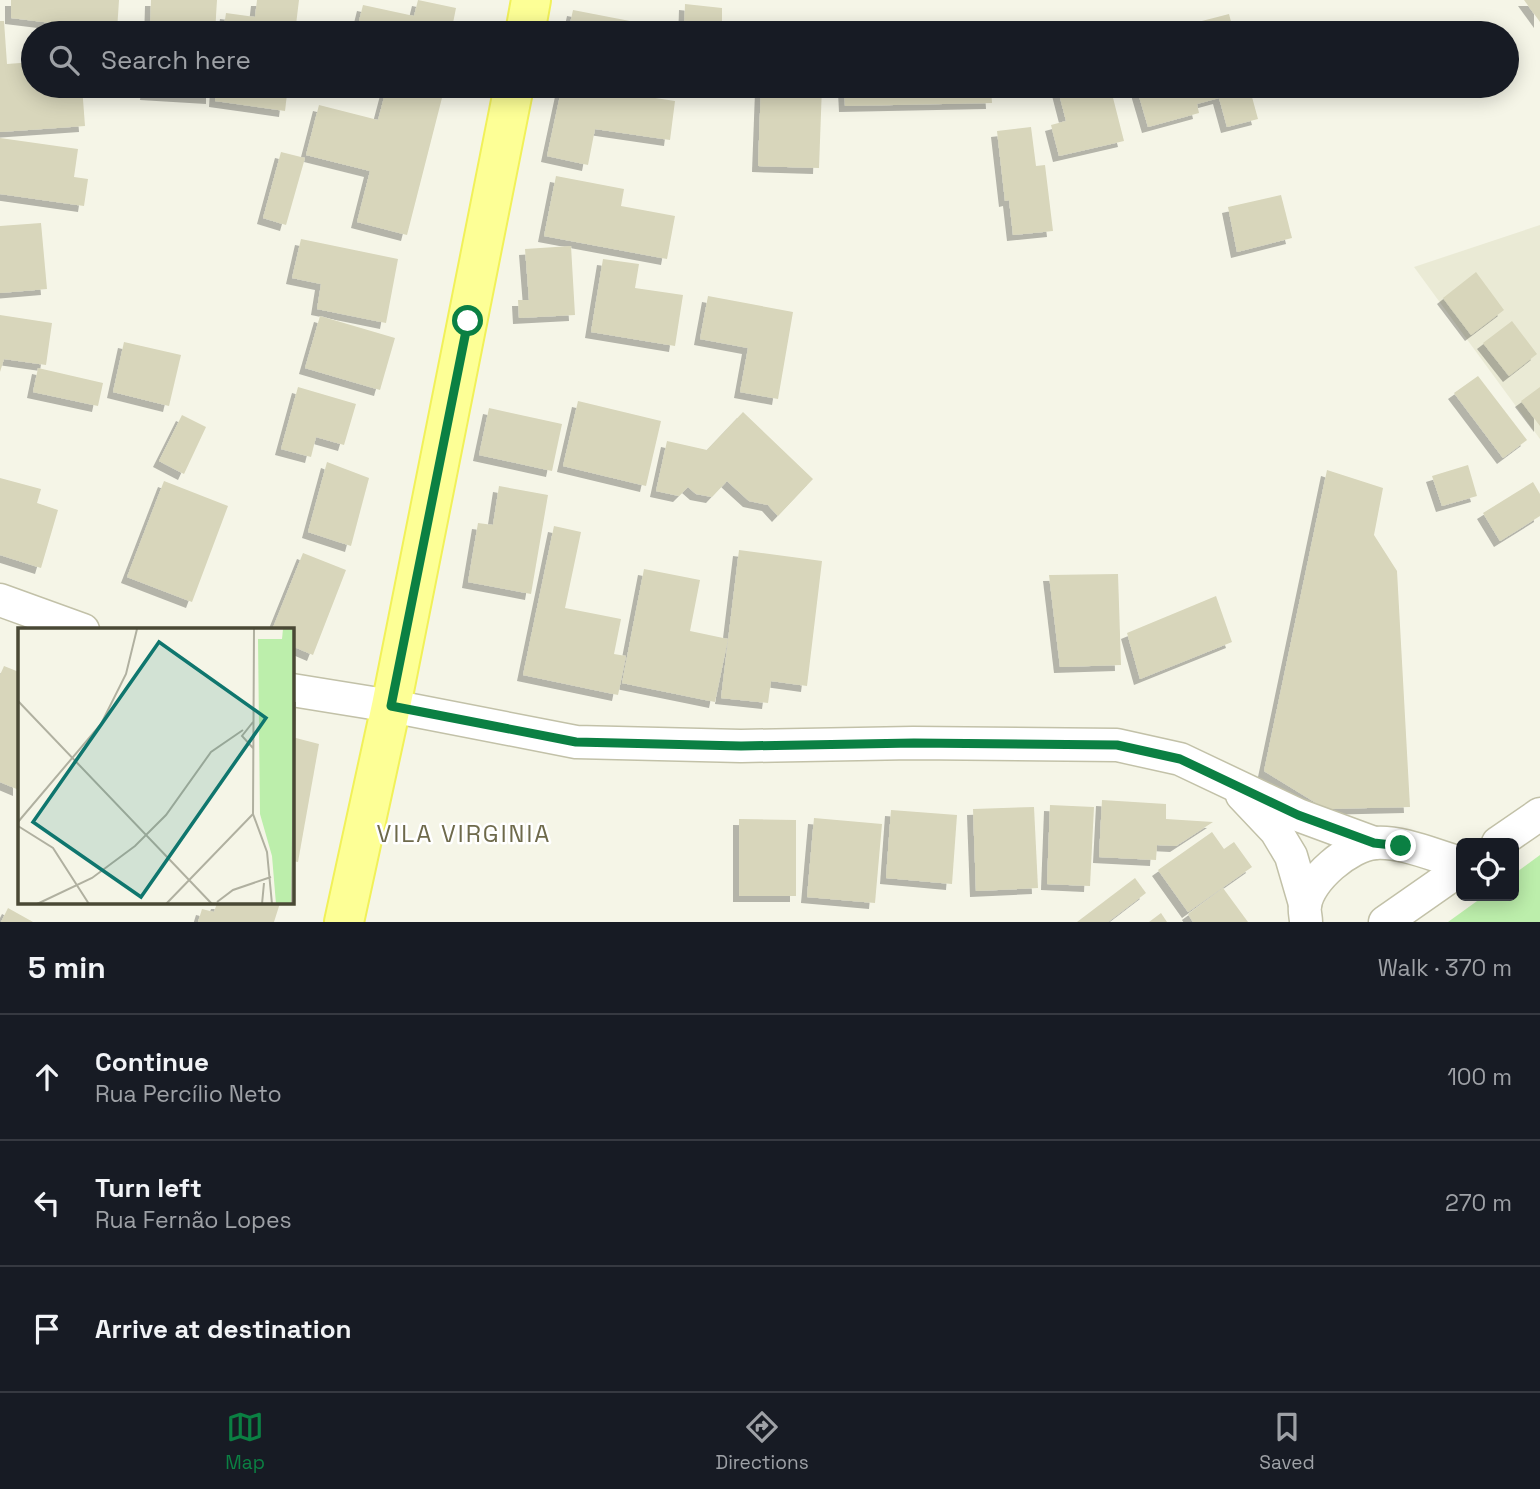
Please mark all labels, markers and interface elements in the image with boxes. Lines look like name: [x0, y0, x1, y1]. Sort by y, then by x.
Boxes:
search box: [21, 21, 1519, 98]
icon: search: [45, 41, 83, 79]
text: Search here: [101, 43, 251, 77]
route start: [452, 305, 483, 336]
inset map: [18, 628, 294, 904]
district label: VILA VIRGINIA: [377, 818, 551, 849]
route end: [1385, 830, 1416, 861]
map controls: [1456, 838, 1519, 901]
button: locate: [1456, 838, 1519, 901]
text: 5 min: [28, 948, 106, 987]
text: Walk · 370 m: [1378, 953, 1512, 983]
text: Continue: [95, 1045, 209, 1079]
icon: ahead: [28, 1058, 66, 1096]
text: 100 m: [1447, 1062, 1512, 1092]
text: Rua Percílio Neto: [95, 1079, 282, 1109]
text: Turn left: [95, 1171, 202, 1205]
icon: left: [28, 1184, 66, 1222]
text: 270 m: [1445, 1188, 1512, 1218]
text: Rua Fernão Lopes: [95, 1205, 292, 1235]
icon: arrive: [28, 1310, 66, 1348]
text: Arrive at destination: [95, 1312, 352, 1346]
tab: Map: [225, 1408, 265, 1475]
tab: Directions: [716, 1408, 809, 1475]
tab: Saved: [1259, 1408, 1315, 1475]

